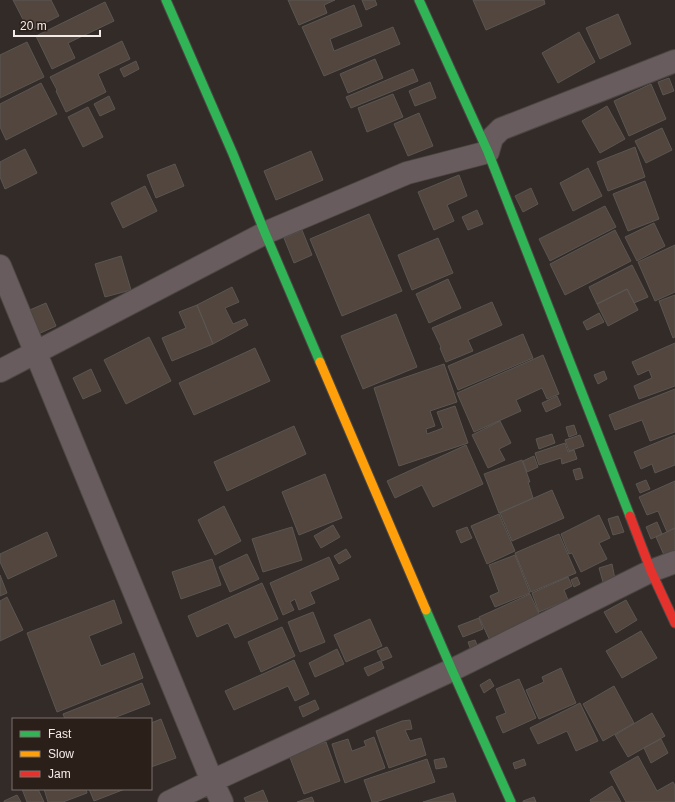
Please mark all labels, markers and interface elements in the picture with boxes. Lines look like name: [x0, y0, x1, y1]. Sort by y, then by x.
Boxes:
scale bar: [14, 12, 100, 38]
text: 20 m: [20, 19, 47, 33]
legend: [12, 718, 152, 790]
text: Fast: [48, 727, 72, 741]
text: Slow: [48, 747, 74, 761]
text: Jam: [48, 767, 71, 781]

